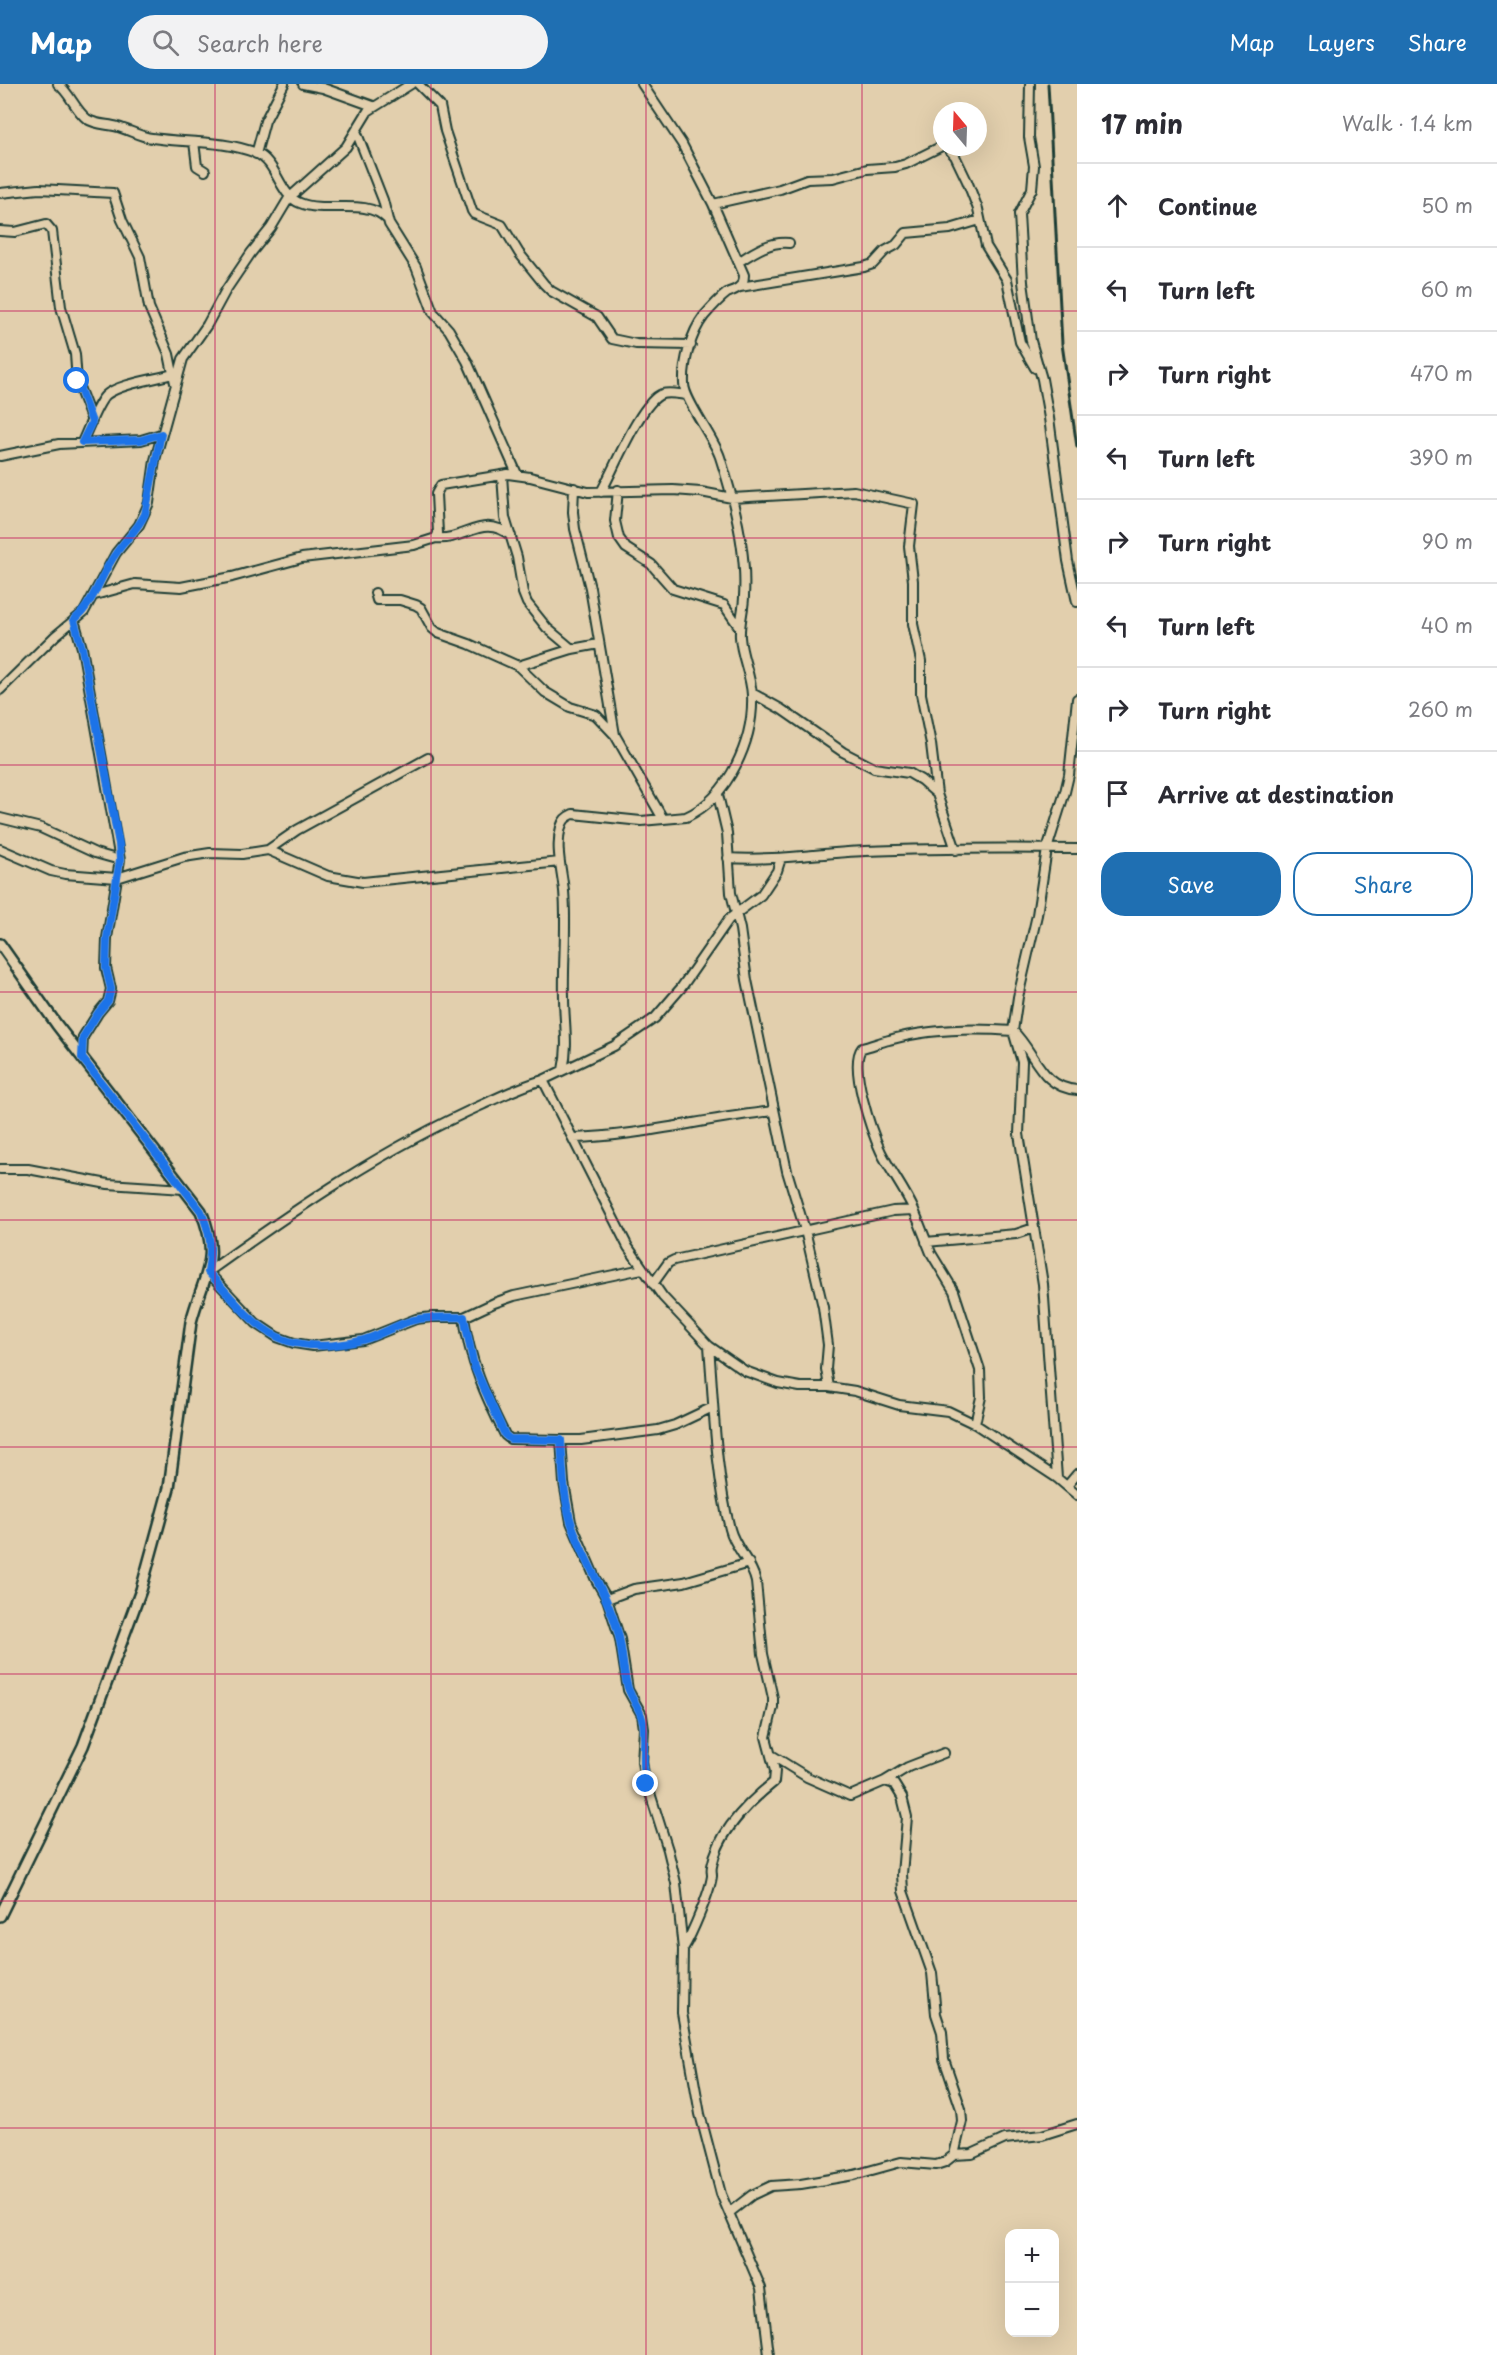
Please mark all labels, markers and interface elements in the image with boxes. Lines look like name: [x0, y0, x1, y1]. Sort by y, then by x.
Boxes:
search box: [128, 15, 548, 69]
text: Map: [30, 21, 92, 64]
icon: search: [149, 26, 182, 59]
text: Search here: [197, 26, 323, 59]
text: Map: [1230, 26, 1274, 58]
text: Layers: [1307, 26, 1375, 58]
text: Share: [1408, 26, 1467, 58]
north arrow: [933, 102, 987, 156]
text: 17 min: [1101, 104, 1183, 143]
text: Walk · 1.4 km: [1342, 108, 1473, 138]
icon: ahead: [1101, 189, 1134, 222]
text: Continue: [1158, 189, 1257, 222]
text: 50 m: [1421, 190, 1473, 220]
icon: left: [1101, 273, 1134, 306]
text: Turn left: [1158, 273, 1255, 306]
text: 60 m: [1421, 274, 1473, 304]
icon: right: [1101, 357, 1134, 390]
text: Turn right: [1158, 357, 1271, 390]
text: 470 m: [1410, 358, 1473, 388]
route start: [63, 367, 89, 393]
icon: left: [1101, 441, 1134, 474]
text: Turn left: [1158, 441, 1255, 474]
text: 390 m: [1409, 442, 1473, 472]
icon: right: [1101, 525, 1134, 558]
text: Turn right: [1158, 525, 1271, 558]
text: 90 m: [1422, 526, 1473, 556]
icon: left: [1101, 609, 1134, 642]
text: Turn left: [1158, 609, 1255, 642]
text: 40 m: [1421, 610, 1473, 640]
icon: right: [1101, 693, 1134, 726]
text: Turn right: [1158, 693, 1271, 726]
text: 260 m: [1408, 694, 1473, 724]
icon: arrive: [1101, 777, 1134, 810]
text: Arrive at destination: [1158, 777, 1394, 810]
button: Save: [1101, 852, 1281, 916]
button: Share: [1293, 852, 1473, 916]
route end: [632, 1770, 658, 1796]
map controls: [1005, 2229, 1059, 2337]
button: +: [1005, 2229, 1059, 2283]
button: −: [1005, 2283, 1059, 2337]

